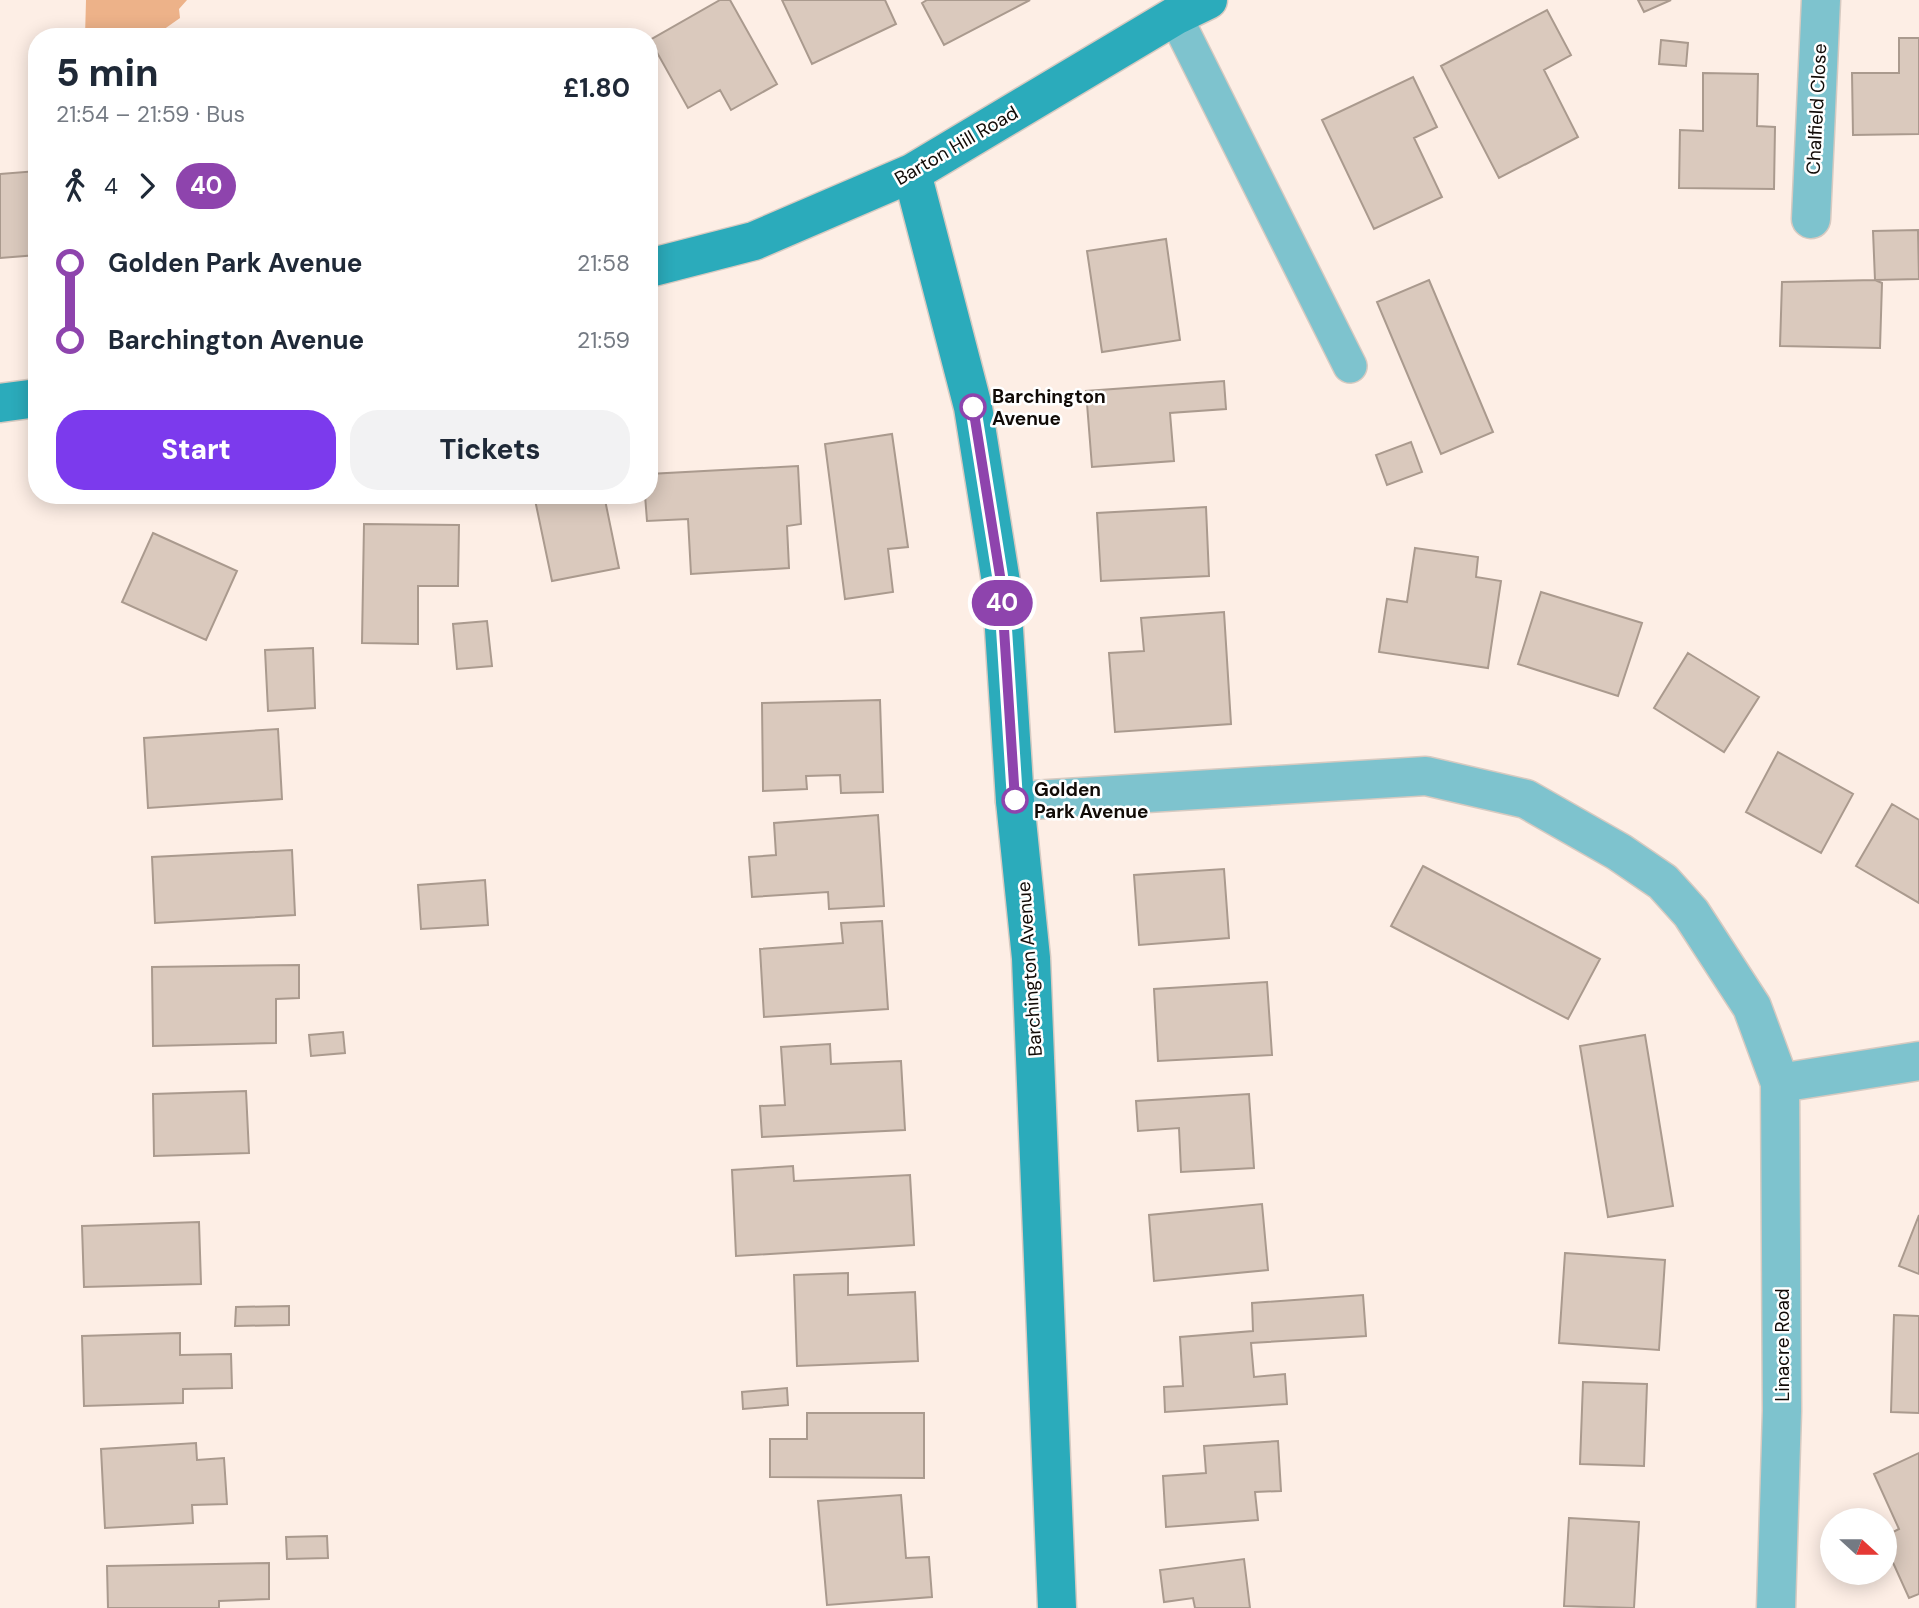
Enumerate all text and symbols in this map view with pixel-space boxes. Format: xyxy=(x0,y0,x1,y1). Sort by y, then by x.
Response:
street label: Chalfield Close xyxy=(1801,43,1832,175)
text: 5 min xyxy=(56,48,159,98)
text: £1.80 xyxy=(563,71,630,105)
text: 21:54 – 21:59 · Bus xyxy=(56,99,245,129)
street label: Barton Hill Road xyxy=(890,100,1022,191)
icon: walk xyxy=(56,167,94,205)
icon: forward xyxy=(128,167,166,205)
text: 40 xyxy=(190,170,222,201)
text: 4 xyxy=(104,171,118,201)
text: Golden Park Avenue xyxy=(108,246,362,280)
text: 21:58 xyxy=(577,248,630,278)
text: Barchington Avenue xyxy=(108,323,364,357)
text: 21:59 xyxy=(577,325,630,355)
place label: Barchington Avenue xyxy=(992,384,1106,431)
marker: Barchington Avenue xyxy=(960,394,986,420)
button: Start xyxy=(56,410,336,490)
button: Tickets xyxy=(350,410,630,490)
line badge: 40 xyxy=(970,580,1034,626)
text: 40 xyxy=(986,587,1018,618)
place label: Golden Park Avenue xyxy=(1034,777,1148,824)
marker: Golden Park Avenue xyxy=(1002,787,1028,813)
street label: Barchington Avenue xyxy=(1011,881,1048,1057)
street label: Linacre Road xyxy=(1770,1288,1795,1402)
north arrow xyxy=(1820,1508,1897,1586)
map controls xyxy=(1820,1508,1897,1585)

